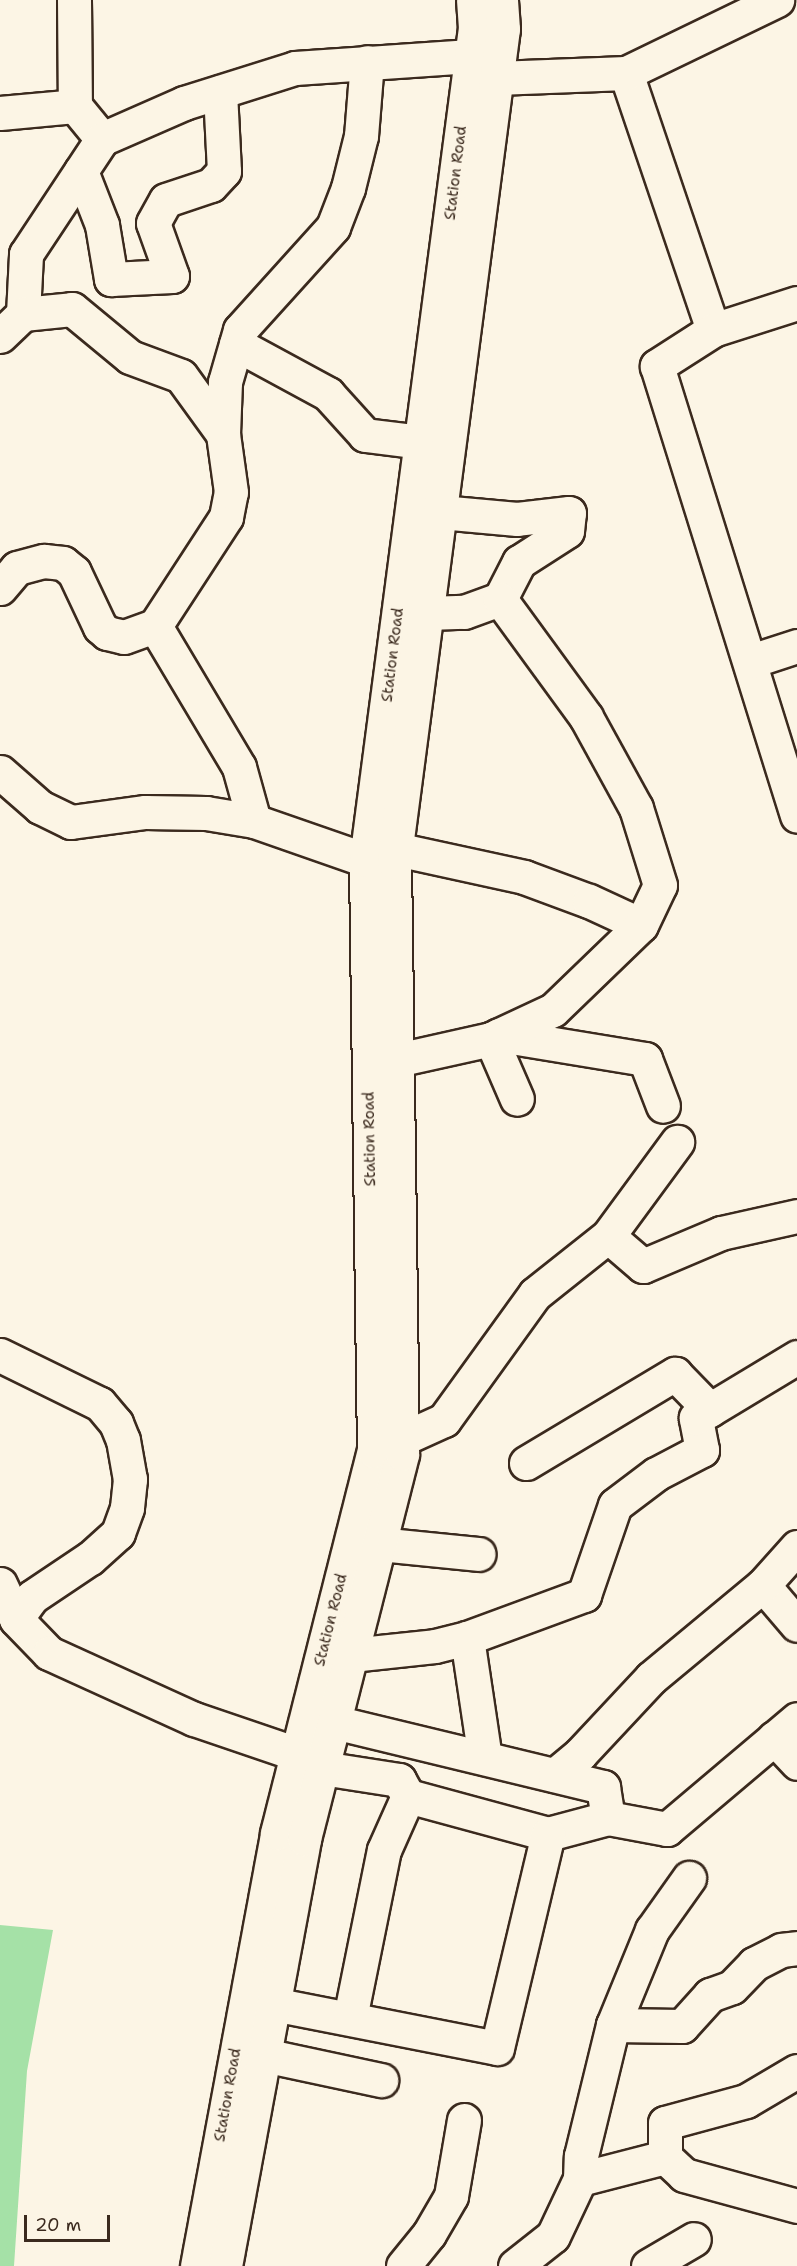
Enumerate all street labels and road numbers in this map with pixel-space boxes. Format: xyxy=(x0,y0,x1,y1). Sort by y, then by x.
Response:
street label: Station Road xyxy=(441,125,471,221)
street label: Station Road xyxy=(378,607,408,703)
street label: Station Road xyxy=(360,1091,380,1187)
street label: Station Road xyxy=(311,1572,351,1668)
street label: Station Road xyxy=(211,2047,245,2143)

